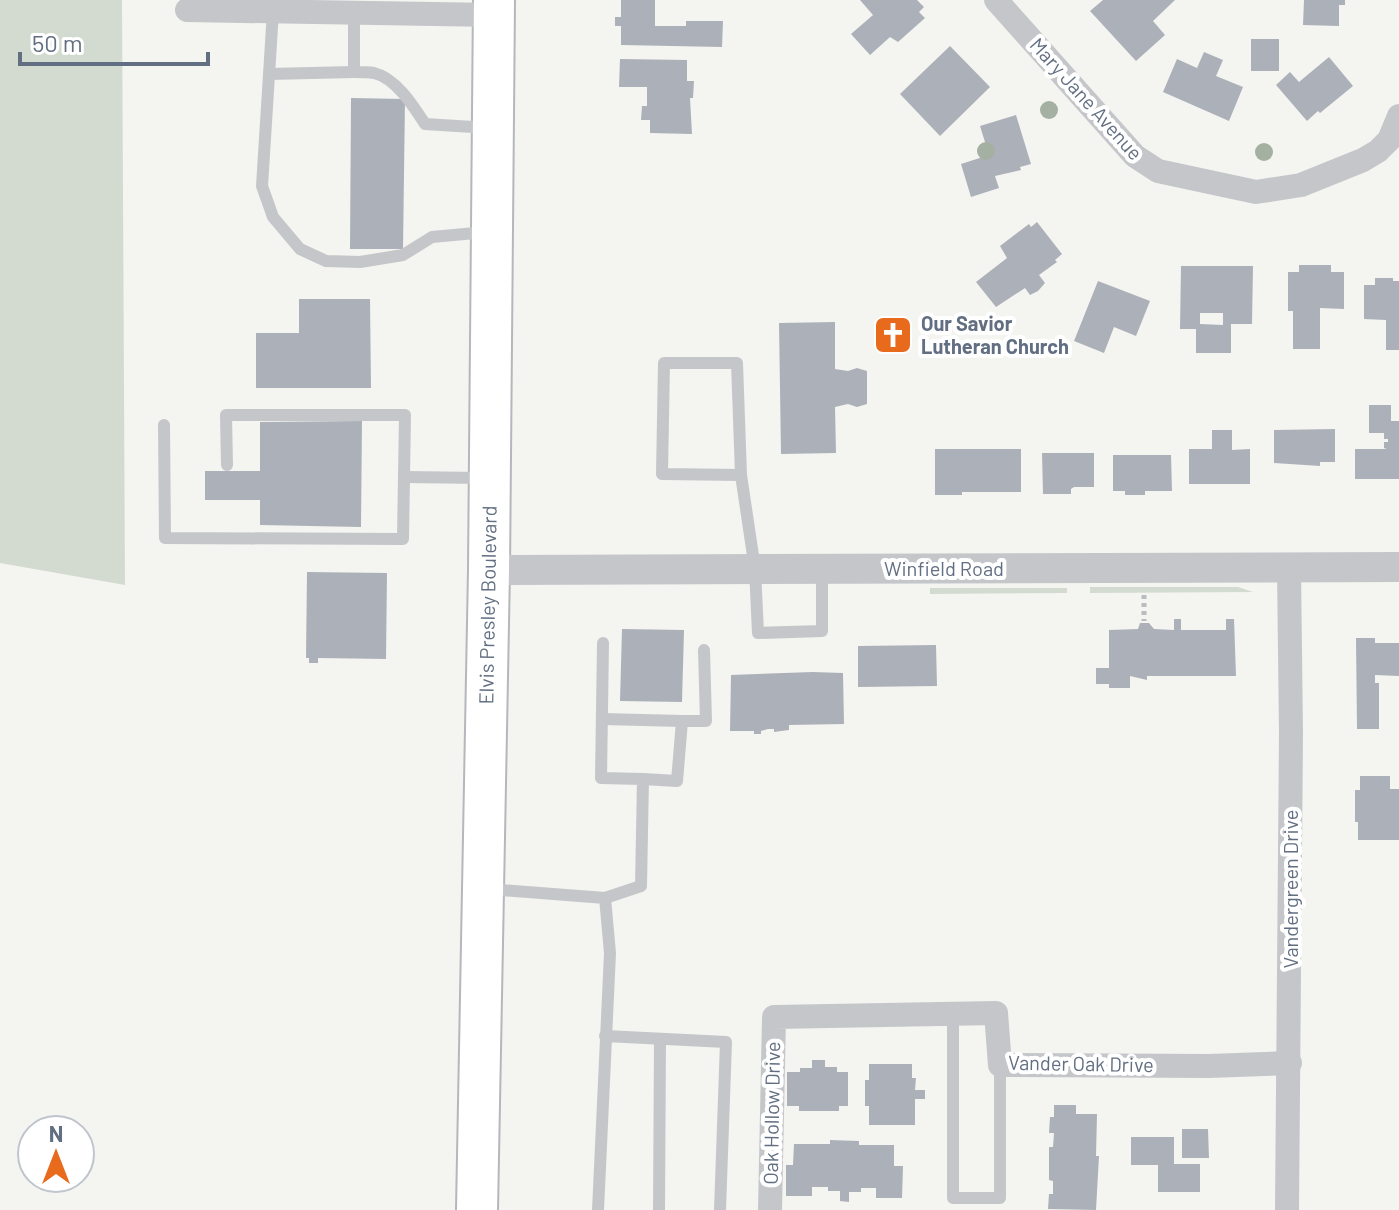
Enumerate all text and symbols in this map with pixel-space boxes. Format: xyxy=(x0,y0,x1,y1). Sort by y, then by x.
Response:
scale bar xyxy=(20,16,208,66)
text: 50 m xyxy=(32,28,83,57)
street label: Mary Jane Avenue xyxy=(1026,32,1148,164)
place label: Our Savior Lutheran Church xyxy=(921,311,1069,358)
church icon: Our Savior Lutheran Church xyxy=(872,314,914,356)
street label: Elvis Presley Boulevard xyxy=(473,505,501,705)
street label: Winfield Road xyxy=(884,556,1004,580)
street label: Vandergreen Drive xyxy=(1278,810,1302,968)
street label: Oak Hollow Drive xyxy=(758,1041,784,1185)
street label: Vander Oak Drive xyxy=(1008,1050,1154,1076)
north arrow xyxy=(16,1114,96,1194)
text: N xyxy=(49,1120,63,1146)

